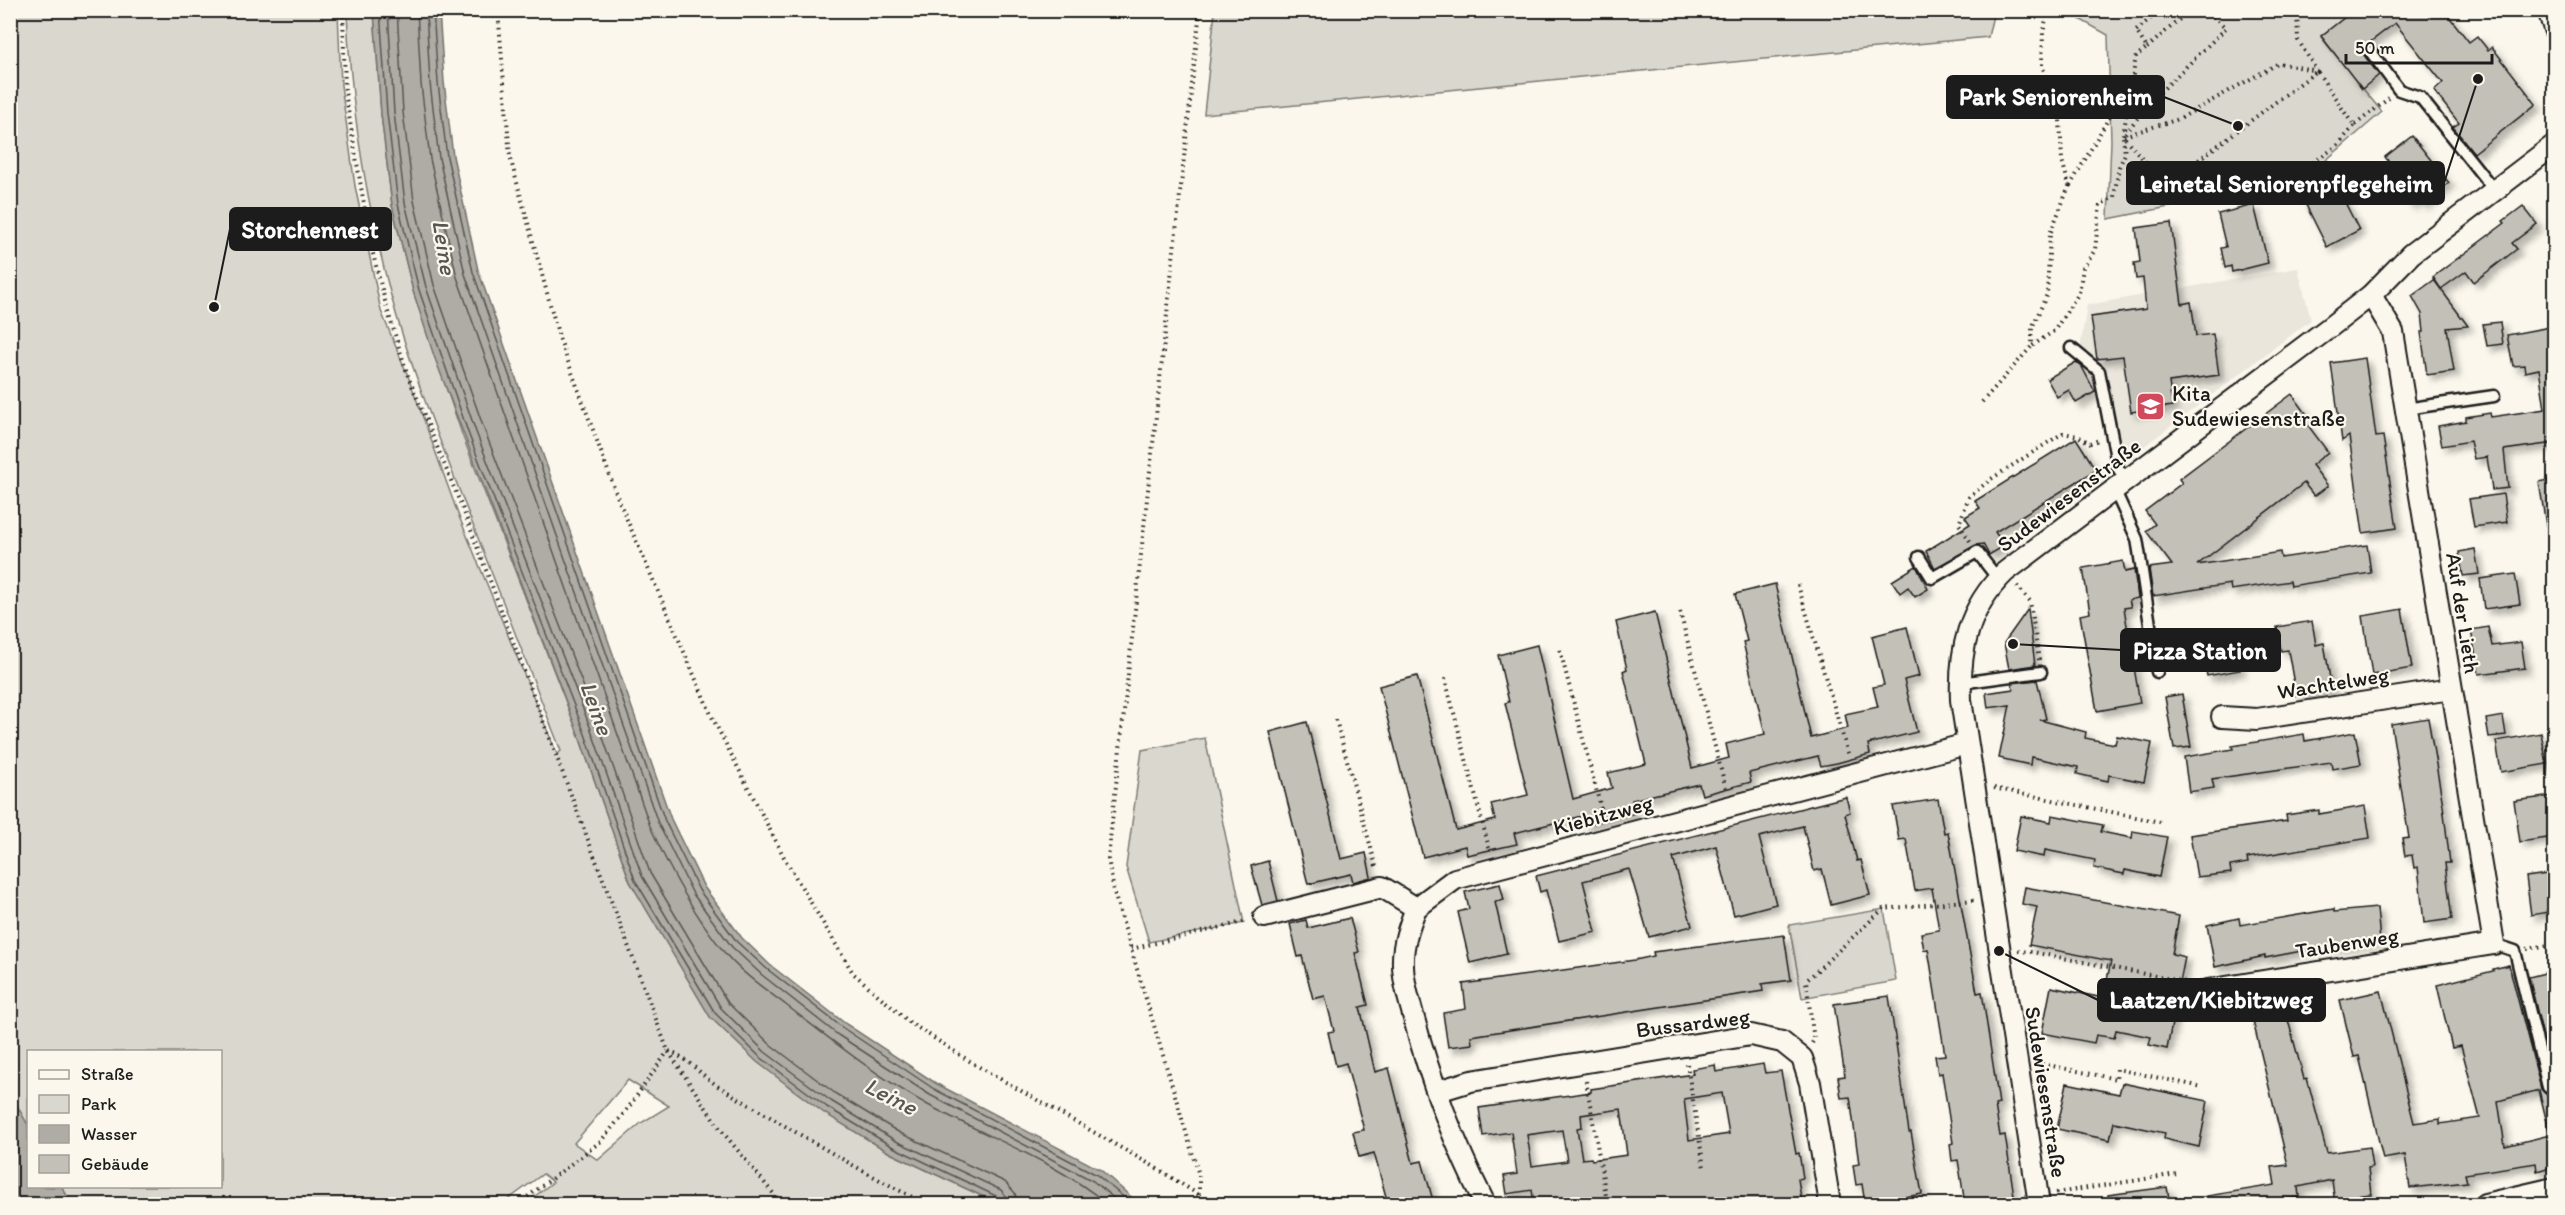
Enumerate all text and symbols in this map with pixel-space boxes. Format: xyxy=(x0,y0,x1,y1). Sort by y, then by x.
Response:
scale bar xyxy=(2346,27,2492,65)
text: 50 m xyxy=(2355,37,2395,59)
callout: Park Seniorenheim xyxy=(1947,76,2164,118)
text: Park Seniorenheim xyxy=(1959,82,2154,111)
callout: Leinetal Seniorenpflegeheim xyxy=(2127,162,2444,204)
text: Leinetal Seniorenpflegeheim xyxy=(2139,169,2433,199)
callout: Storchennest xyxy=(230,208,391,250)
text: Storchennest xyxy=(241,215,379,244)
water label: Leine xyxy=(426,218,464,278)
place label: Kita Sudewiesenstraße xyxy=(2172,380,2345,432)
school or university icon: Kita Sudewiesenstraße xyxy=(2135,390,2167,422)
street label: Sudewiesenstraße xyxy=(1992,432,2146,558)
street label: Auf der Lieth xyxy=(2440,551,2486,675)
callout: Pizza Station xyxy=(2121,629,2280,671)
text: Pizza Station xyxy=(2133,636,2267,665)
street label: Wachtelweg xyxy=(2275,661,2392,705)
water label: Leine xyxy=(574,677,620,740)
street label: Kiebitzweg xyxy=(1550,789,1657,841)
street label: Taubenweg xyxy=(2293,921,2401,964)
callout: Laatzen/Kiebitzweg xyxy=(2098,979,2325,1021)
text: Laatzen/Kiebitzweg xyxy=(2109,985,2313,1015)
street label: Bussardweg xyxy=(1635,1003,1752,1043)
street label: Sudewiesenstraße xyxy=(2019,1004,2073,1180)
legend xyxy=(27,1050,222,1188)
text: Straße xyxy=(81,1063,134,1085)
water label: Leine xyxy=(860,1071,923,1122)
text: Park xyxy=(81,1093,116,1115)
text: Wasser xyxy=(81,1123,138,1145)
text: Gebäude xyxy=(81,1153,149,1175)

